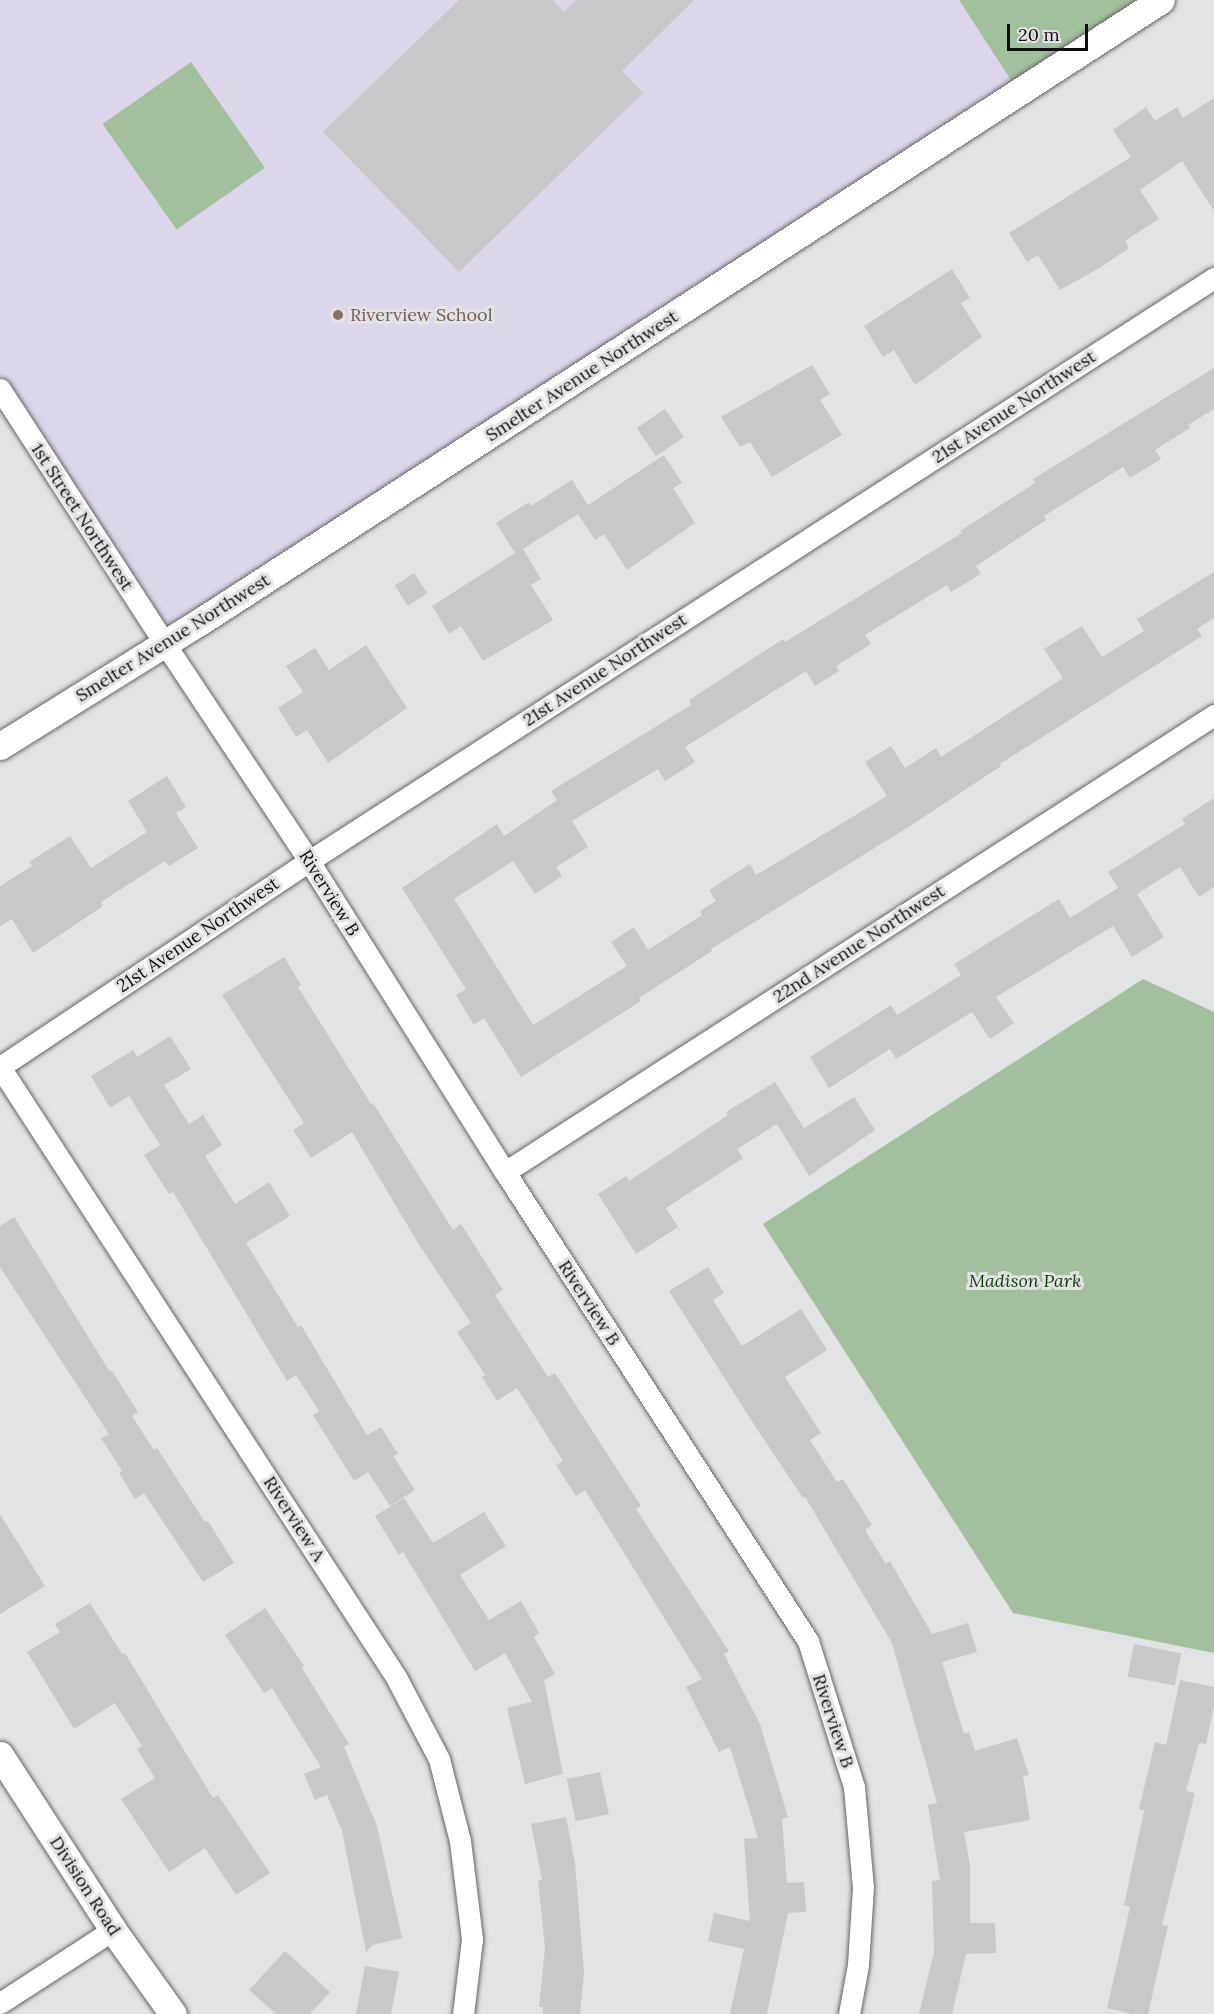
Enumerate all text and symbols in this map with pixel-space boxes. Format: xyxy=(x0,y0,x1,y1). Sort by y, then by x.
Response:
scale bar xyxy=(1010,12,1091,50)
text: 20 m xyxy=(1018,23,1060,46)
place label: Riverview School xyxy=(350,304,493,326)
street label: Smelter Avenue Northwest xyxy=(482,306,682,446)
marker: Riverview School xyxy=(331,308,345,322)
street label: 21st Avenue Northwest xyxy=(928,346,1100,468)
street label: 1st Street Northwest xyxy=(26,439,138,595)
street label: Smelter Avenue Northwest xyxy=(72,569,274,707)
street label: 21st Avenue Northwest xyxy=(519,609,691,731)
street label: Riverview B xyxy=(294,846,364,940)
street label: 21st Avenue Northwest xyxy=(113,873,283,997)
street label: 22nd Avenue Northwest xyxy=(769,880,949,1008)
street label: Riverview B xyxy=(553,1256,625,1350)
park label: Madison Park xyxy=(969,1270,1081,1292)
street label: Riverview A xyxy=(258,1472,330,1566)
street label: Riverview B xyxy=(808,1671,858,1771)
street label: Division Road xyxy=(45,1832,125,1940)

